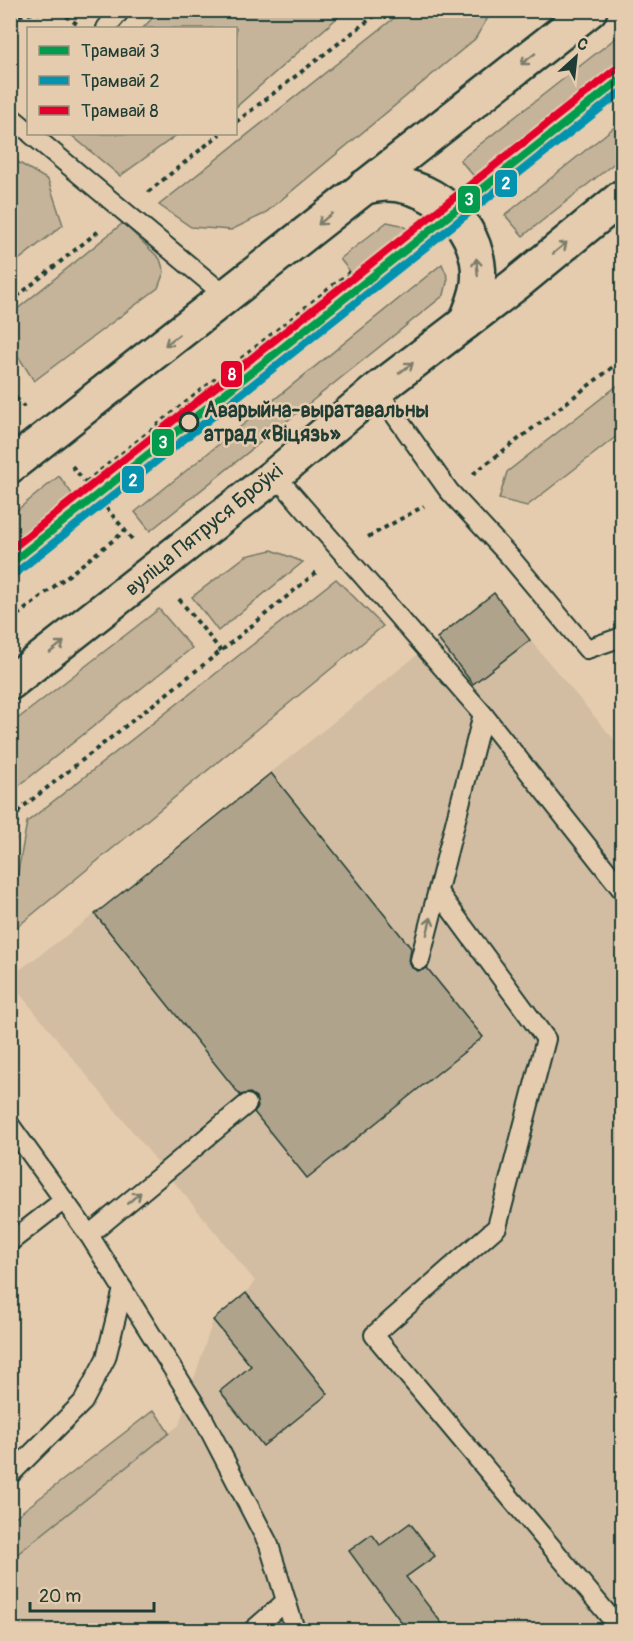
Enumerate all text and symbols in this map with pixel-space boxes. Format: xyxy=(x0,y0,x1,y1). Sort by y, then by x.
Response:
legend xyxy=(27,27,237,135)
north arrow xyxy=(546,27,606,87)
text: С xyxy=(573,33,591,56)
text: Трамвай 3 xyxy=(81,40,160,63)
one-way arrow xyxy=(520,53,536,66)
text: Трамвай 2 xyxy=(81,70,160,93)
text: Трамвай 8 xyxy=(81,100,159,123)
line badge: 2 xyxy=(494,169,518,198)
text: 2 xyxy=(502,174,511,194)
line badge: 3 xyxy=(457,185,481,214)
text: 3 xyxy=(465,190,474,210)
one-way arrow xyxy=(317,212,333,225)
one-way arrow xyxy=(552,241,567,255)
one-way arrow xyxy=(471,258,482,277)
one-way arrow xyxy=(164,334,180,347)
line badge: 8 xyxy=(220,360,243,388)
one-way arrow xyxy=(398,362,414,375)
text: 8 xyxy=(228,365,236,385)
place label: Аварыйна-выратавальны атрад «Віцязь» xyxy=(204,397,429,448)
marker: Аварыйна-выратавальны атрад «Віцязь» xyxy=(179,412,199,432)
line badge: 3 xyxy=(151,428,175,457)
text: 3 xyxy=(159,433,168,453)
street label: вуліца Пятруся Броўкі xyxy=(119,458,289,602)
line badge: 2 xyxy=(121,465,145,494)
text: 2 xyxy=(129,471,138,491)
one-way arrow xyxy=(48,640,64,653)
one-way arrow xyxy=(424,917,436,936)
one-way arrow xyxy=(126,1192,142,1205)
scale bar xyxy=(30,1575,154,1613)
text: 20 m xyxy=(39,1585,81,1608)

